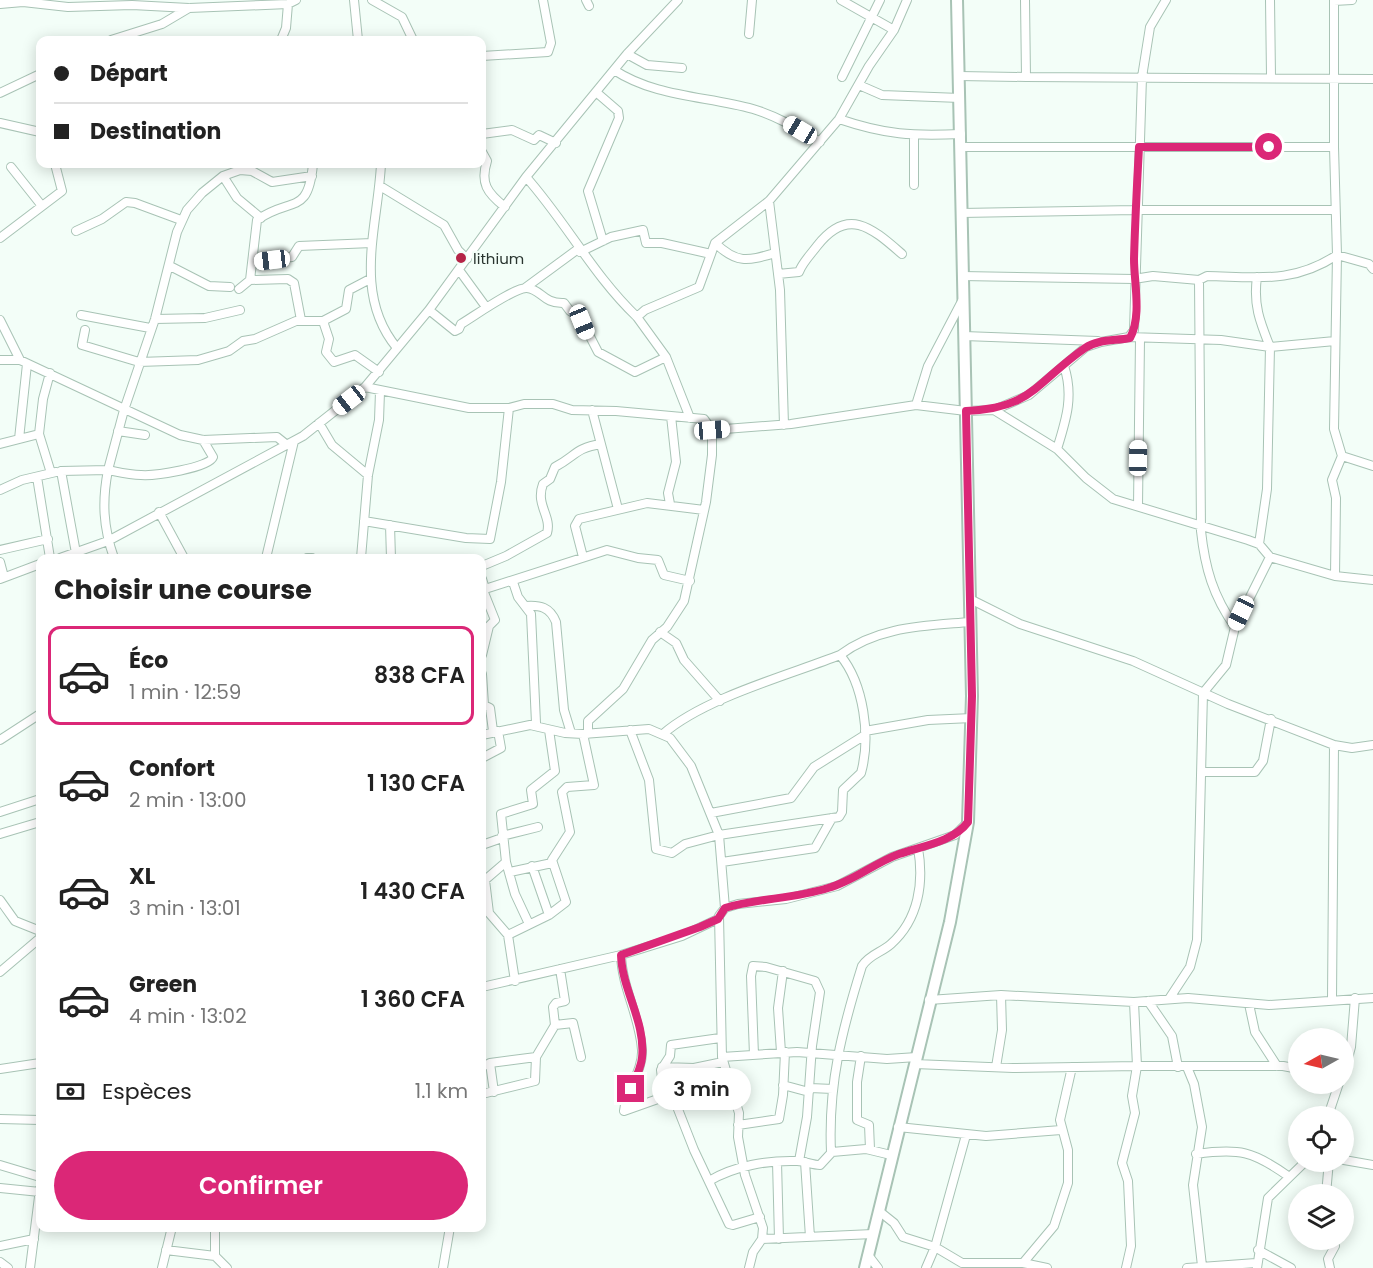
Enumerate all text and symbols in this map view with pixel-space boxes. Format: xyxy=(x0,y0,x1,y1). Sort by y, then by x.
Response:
text: Départ xyxy=(90,58,168,89)
car xyxy=(780,113,820,147)
text: Destination xyxy=(90,116,221,147)
route start xyxy=(1255,133,1282,160)
place label: lithium xyxy=(473,248,524,269)
car xyxy=(253,249,291,271)
marker: lithium xyxy=(454,251,468,265)
car xyxy=(567,302,597,342)
car xyxy=(329,382,369,418)
car xyxy=(693,419,731,441)
car xyxy=(1129,440,1147,476)
text: Choisir une course xyxy=(54,571,312,608)
car xyxy=(1225,593,1257,633)
text: Éco xyxy=(129,645,168,676)
icon: car xyxy=(57,649,111,703)
text: 838 CFA xyxy=(374,660,465,691)
text: 1 min · 12:59 xyxy=(129,678,241,706)
text: Confort xyxy=(129,753,215,784)
icon: car xyxy=(57,757,111,811)
text: 1 130 CFA xyxy=(367,768,465,799)
text: 2 min · 13:00 xyxy=(129,786,247,814)
text: XL xyxy=(129,861,155,892)
icon: car xyxy=(57,865,111,919)
text: 1 430 CFA xyxy=(360,876,465,907)
text: 3 min · 13:01 xyxy=(129,894,241,922)
text: Green xyxy=(129,969,197,1000)
icon: car xyxy=(57,973,111,1027)
text: 1 360 CFA xyxy=(361,984,465,1015)
text: 4 min · 13:02 xyxy=(129,1002,247,1030)
north arrow xyxy=(1288,1028,1354,1094)
map controls xyxy=(1288,1028,1354,1250)
callout: 3 min xyxy=(652,1068,751,1110)
icon: cash xyxy=(54,1075,87,1108)
route end xyxy=(617,1075,644,1102)
text: 3 min xyxy=(673,1075,730,1103)
text: Espèces xyxy=(102,1076,192,1107)
text: 1.1 km xyxy=(415,1077,468,1105)
button: locate xyxy=(1288,1106,1354,1172)
button: Confirmer xyxy=(54,1151,468,1220)
button: layers xyxy=(1288,1184,1354,1250)

